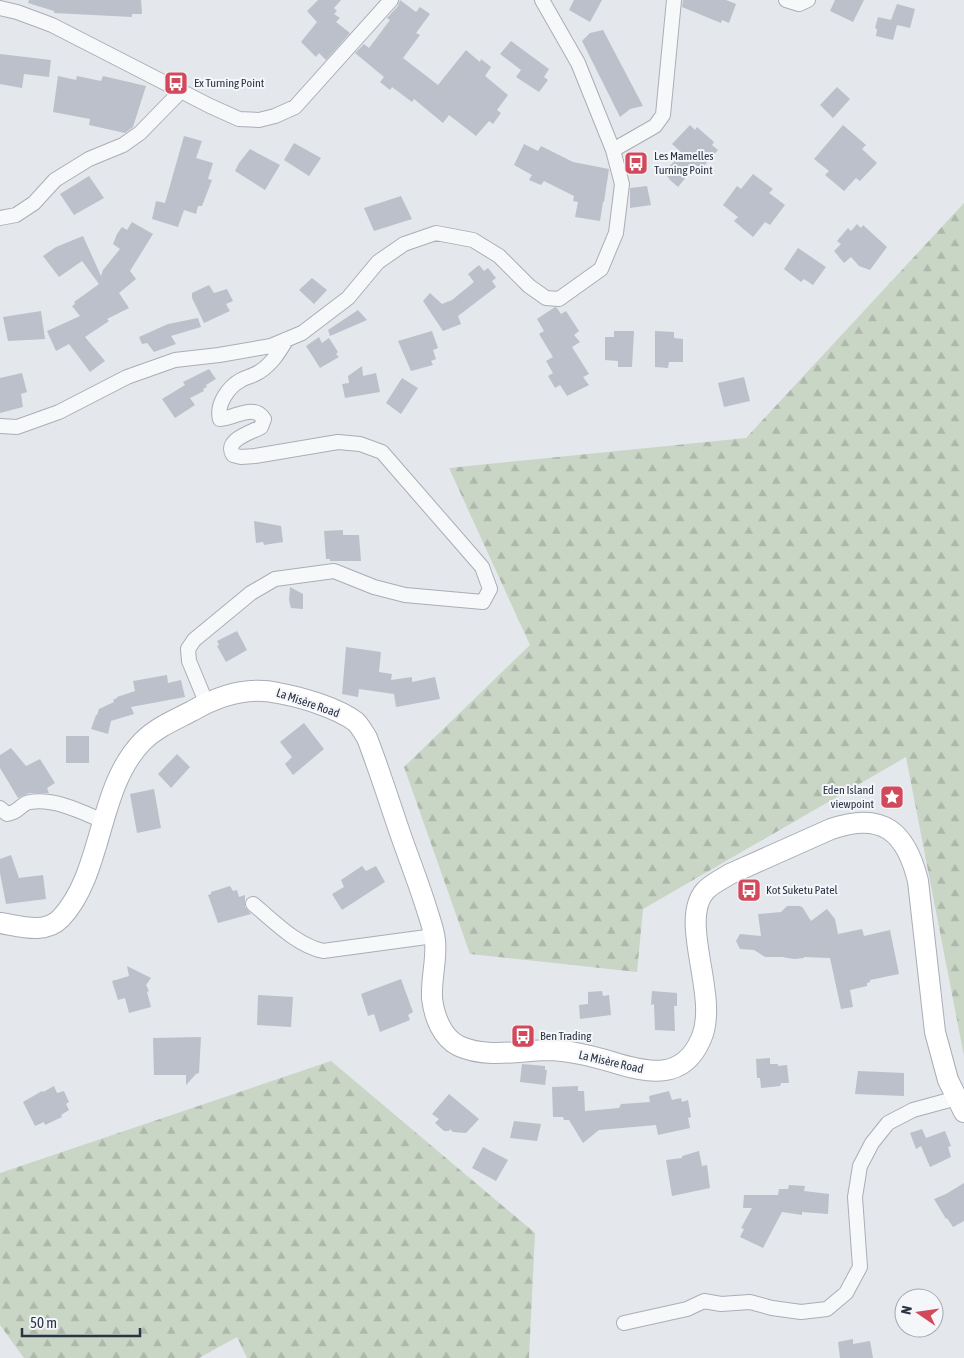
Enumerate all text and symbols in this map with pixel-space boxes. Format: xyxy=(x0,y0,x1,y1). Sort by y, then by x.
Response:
bus stop icon: Ex Turning Point xyxy=(163,70,189,96)
place label: Ex Turning Point xyxy=(194,76,265,90)
place label: Les Mamelles Turning Point xyxy=(654,149,714,177)
bus stop icon: Les Mamelles Turning Point xyxy=(623,150,649,176)
street label: La Misère Road xyxy=(275,686,341,720)
place label: Eden Island viewpoint xyxy=(823,783,875,811)
place icon: Eden Island viewpoint xyxy=(879,784,905,810)
bus stop icon: Kot Suketu Patel xyxy=(736,877,762,903)
place label: Kot Suketu Patel xyxy=(766,883,839,897)
bus stop icon: Ben Trading xyxy=(510,1023,536,1049)
place label: Ben Trading xyxy=(540,1029,592,1043)
street label: La Misère Road xyxy=(577,1048,645,1076)
north arrow xyxy=(894,1288,944,1338)
text: N xyxy=(898,1304,915,1316)
scale bar xyxy=(22,1306,140,1338)
text: 50 m xyxy=(30,1314,57,1331)

